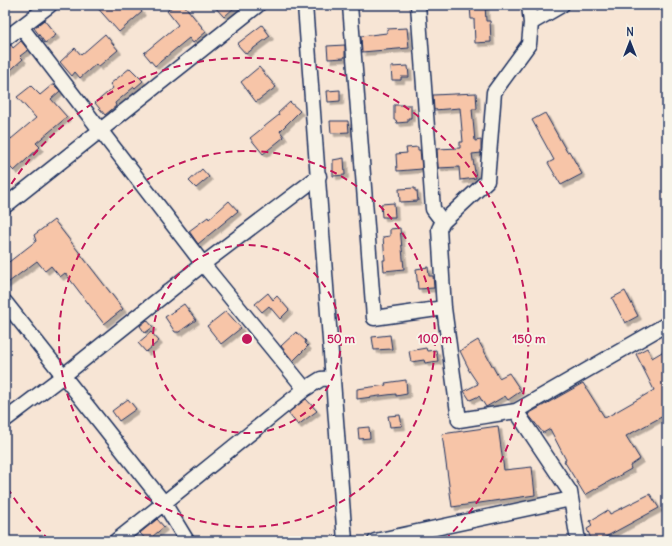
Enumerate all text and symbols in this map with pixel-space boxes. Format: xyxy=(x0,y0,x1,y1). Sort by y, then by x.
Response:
north arrow xyxy=(610,22,650,62)
text: N xyxy=(626,25,634,39)
text: 50 m xyxy=(327,331,356,346)
text: 100 m xyxy=(418,331,452,346)
text: 150 m xyxy=(513,331,546,346)
centre of rings xyxy=(240,332,254,346)

